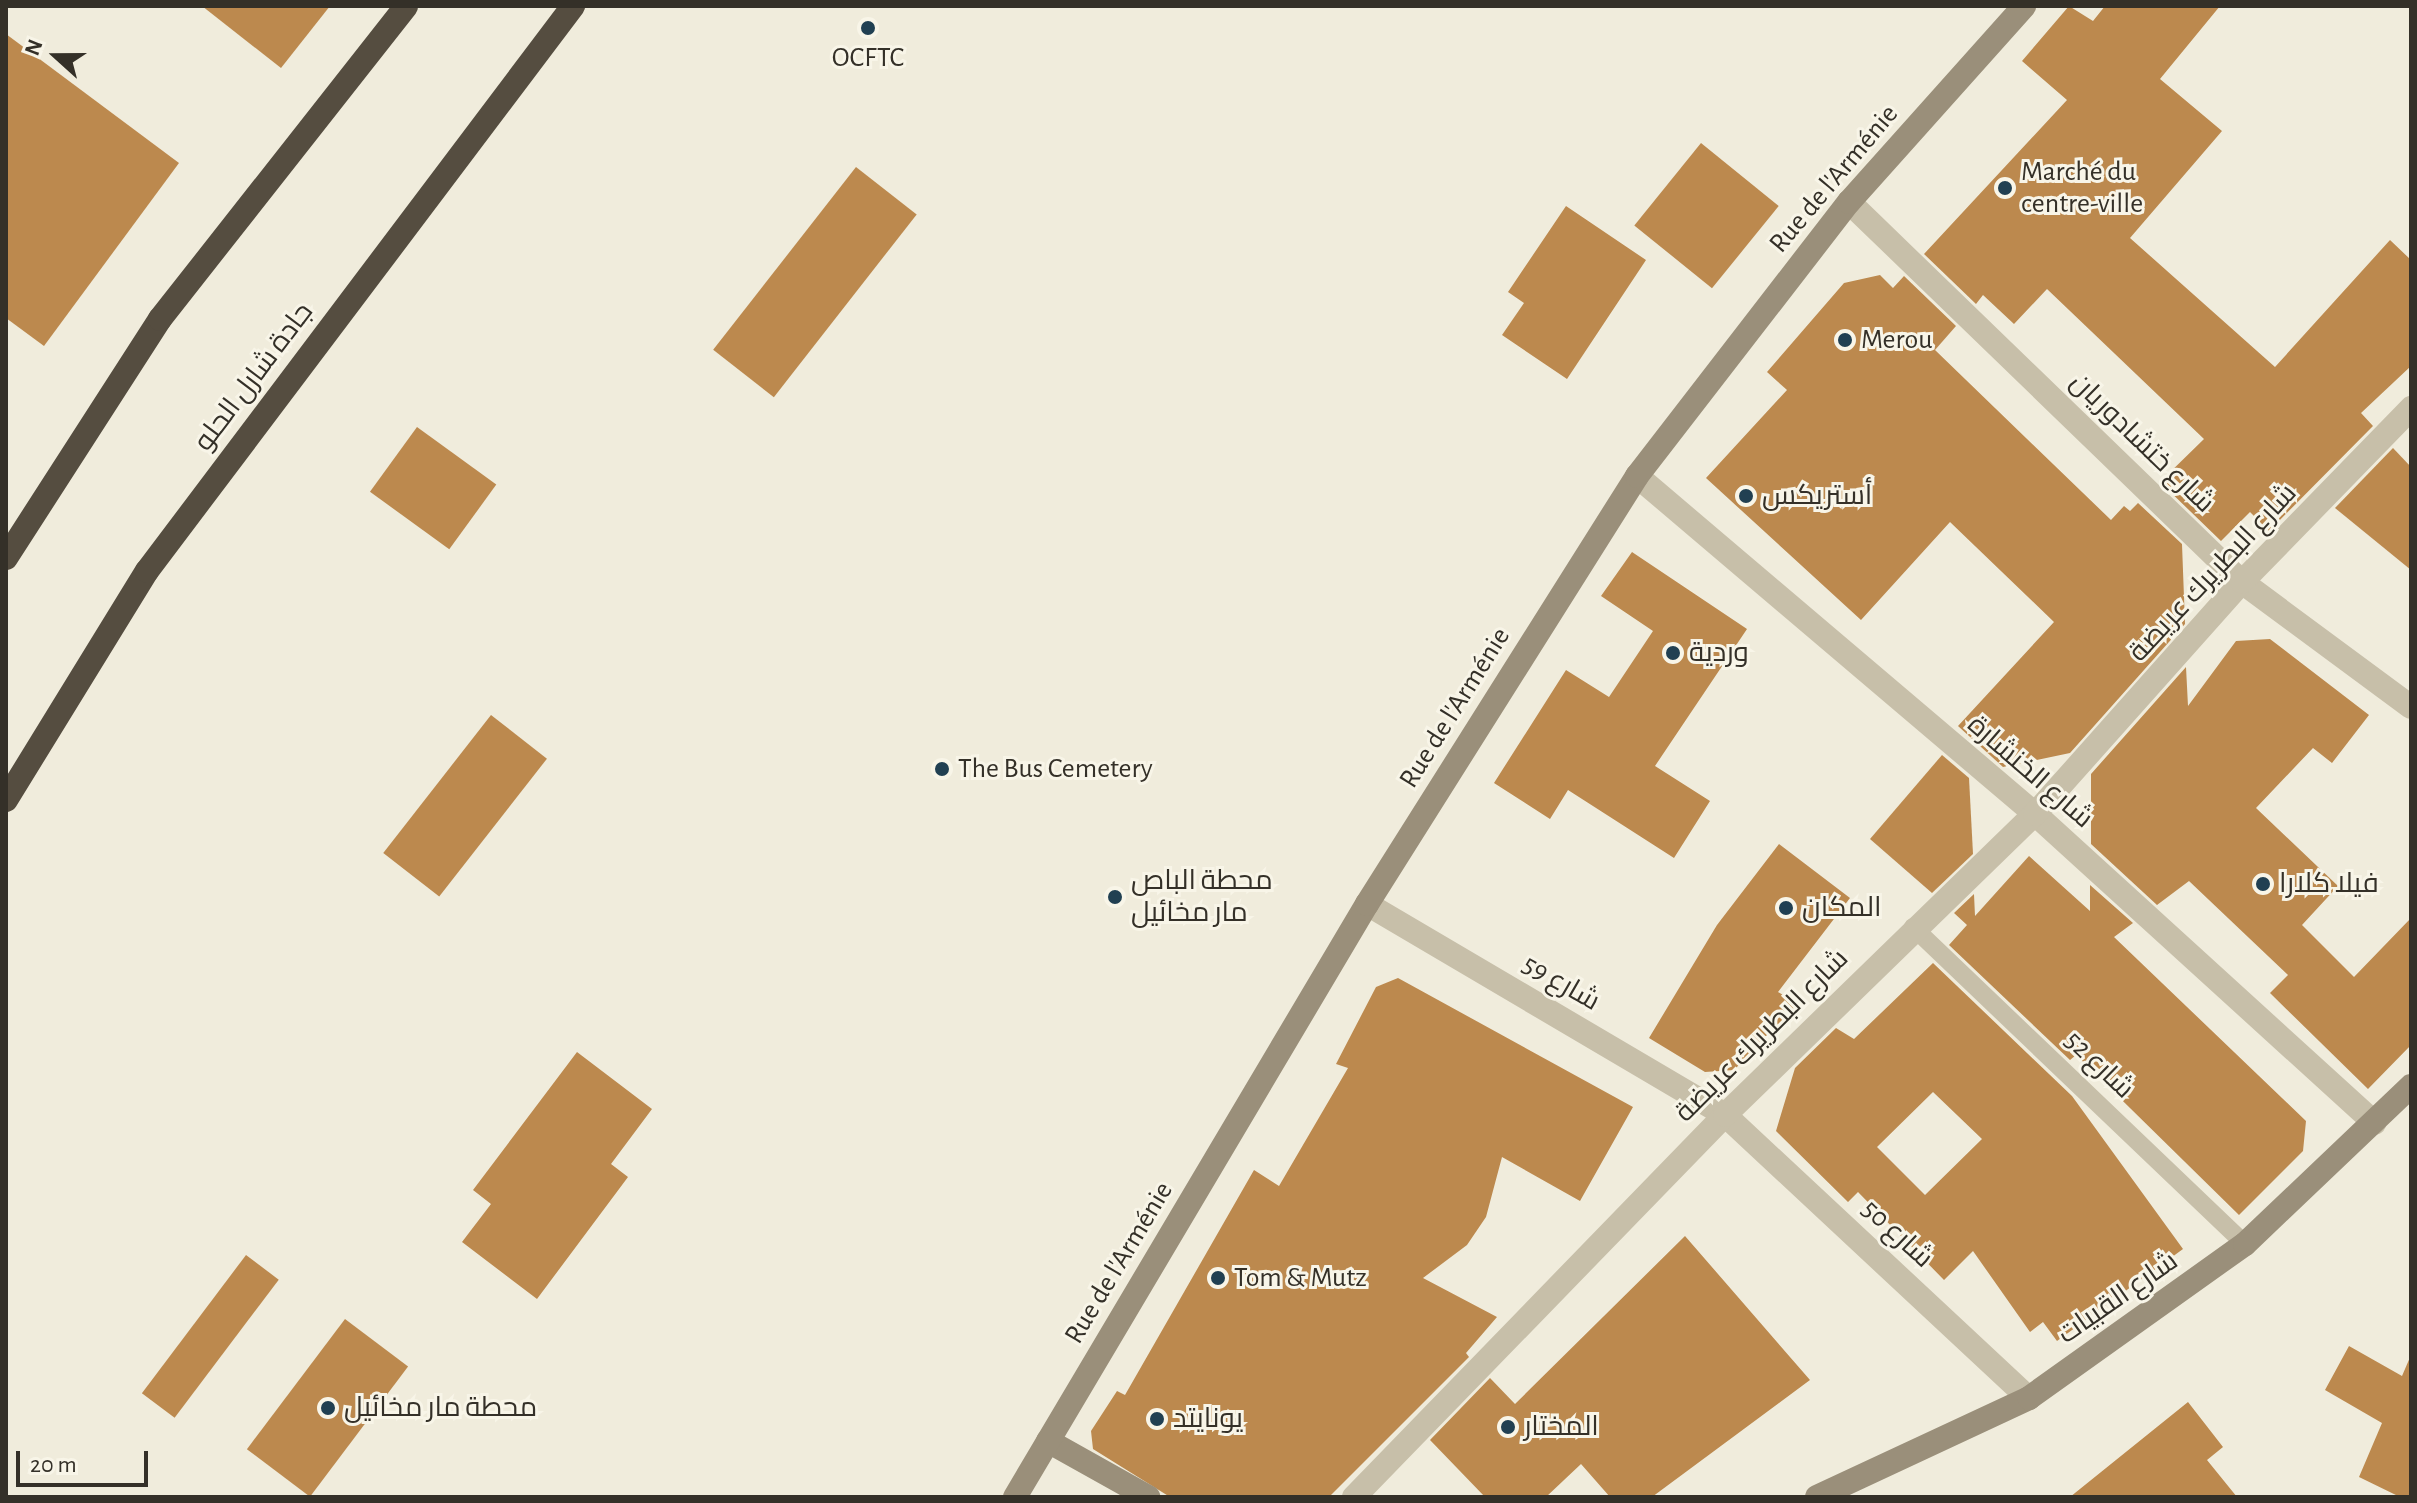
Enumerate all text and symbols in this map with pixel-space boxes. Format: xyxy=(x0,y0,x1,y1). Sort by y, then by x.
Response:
north arrow xyxy=(16,16,96,96)
marker: OCFTC xyxy=(859,19,877,37)
text: N xyxy=(21,36,47,58)
place label: OCFTC xyxy=(832,41,904,75)
street label: Rue de l'Arménie xyxy=(1762,98,1906,260)
place label: Marché du centre-ville xyxy=(2021,155,2143,221)
marker: Marché du centre-ville xyxy=(1996,179,2014,197)
street label: جادة شارل الحلو xyxy=(187,296,321,458)
place label: Merou xyxy=(1861,323,1932,357)
marker: Merou xyxy=(1836,331,1854,349)
street label: شارع ختشادوريان xyxy=(2063,366,2221,520)
street label: شارع البطريرك عريضة xyxy=(2122,477,2304,669)
place label: أستريكس xyxy=(1762,479,1872,513)
marker: أستريكس xyxy=(1737,487,1755,505)
street label: Rue de l'Arménie xyxy=(1392,621,1518,795)
place label: وردية xyxy=(1689,636,1749,670)
marker: وردية xyxy=(1664,644,1682,662)
street label: شارع الخنشارة xyxy=(1960,708,2100,836)
place label: The Bus Cemetery xyxy=(958,752,1153,786)
marker: The Bus Cemetery xyxy=(933,760,951,778)
place label: محطة الباص مار مخائيل xyxy=(1131,864,1273,930)
place label: فيلا كلارا xyxy=(2279,867,2379,901)
marker: فيلا كلارا xyxy=(2254,875,2272,893)
marker: محطة الباص مار مخائيل xyxy=(1106,888,1124,906)
place label: المكان xyxy=(1802,891,1881,925)
marker: المكان xyxy=(1777,899,1795,917)
street label: شارع البطريرك عريضة xyxy=(1668,942,1856,1130)
street label: شارع 59 xyxy=(1516,948,1606,1018)
street label: شارع 52 xyxy=(2057,1024,2141,1106)
street label: Rue de l'Arménie xyxy=(1057,1176,1181,1350)
street label: شارع 50 xyxy=(1854,1193,1940,1275)
street label: شارع القبيات xyxy=(2052,1244,2184,1352)
place label: Tom & Mutz xyxy=(1234,1261,1367,1295)
marker: Tom & Mutz xyxy=(1209,1269,1227,1287)
place label: محطة مار مخائيل xyxy=(344,1391,537,1425)
marker: محطة مار مخائيل xyxy=(319,1399,337,1417)
place label: يونايتد xyxy=(1173,1402,1243,1436)
marker: يونايتد xyxy=(1148,1410,1166,1428)
place label: المختار xyxy=(1524,1410,1599,1444)
marker: المختار xyxy=(1499,1418,1517,1436)
scale bar xyxy=(20,1435,152,1485)
text: 20 m xyxy=(30,1453,77,1477)

